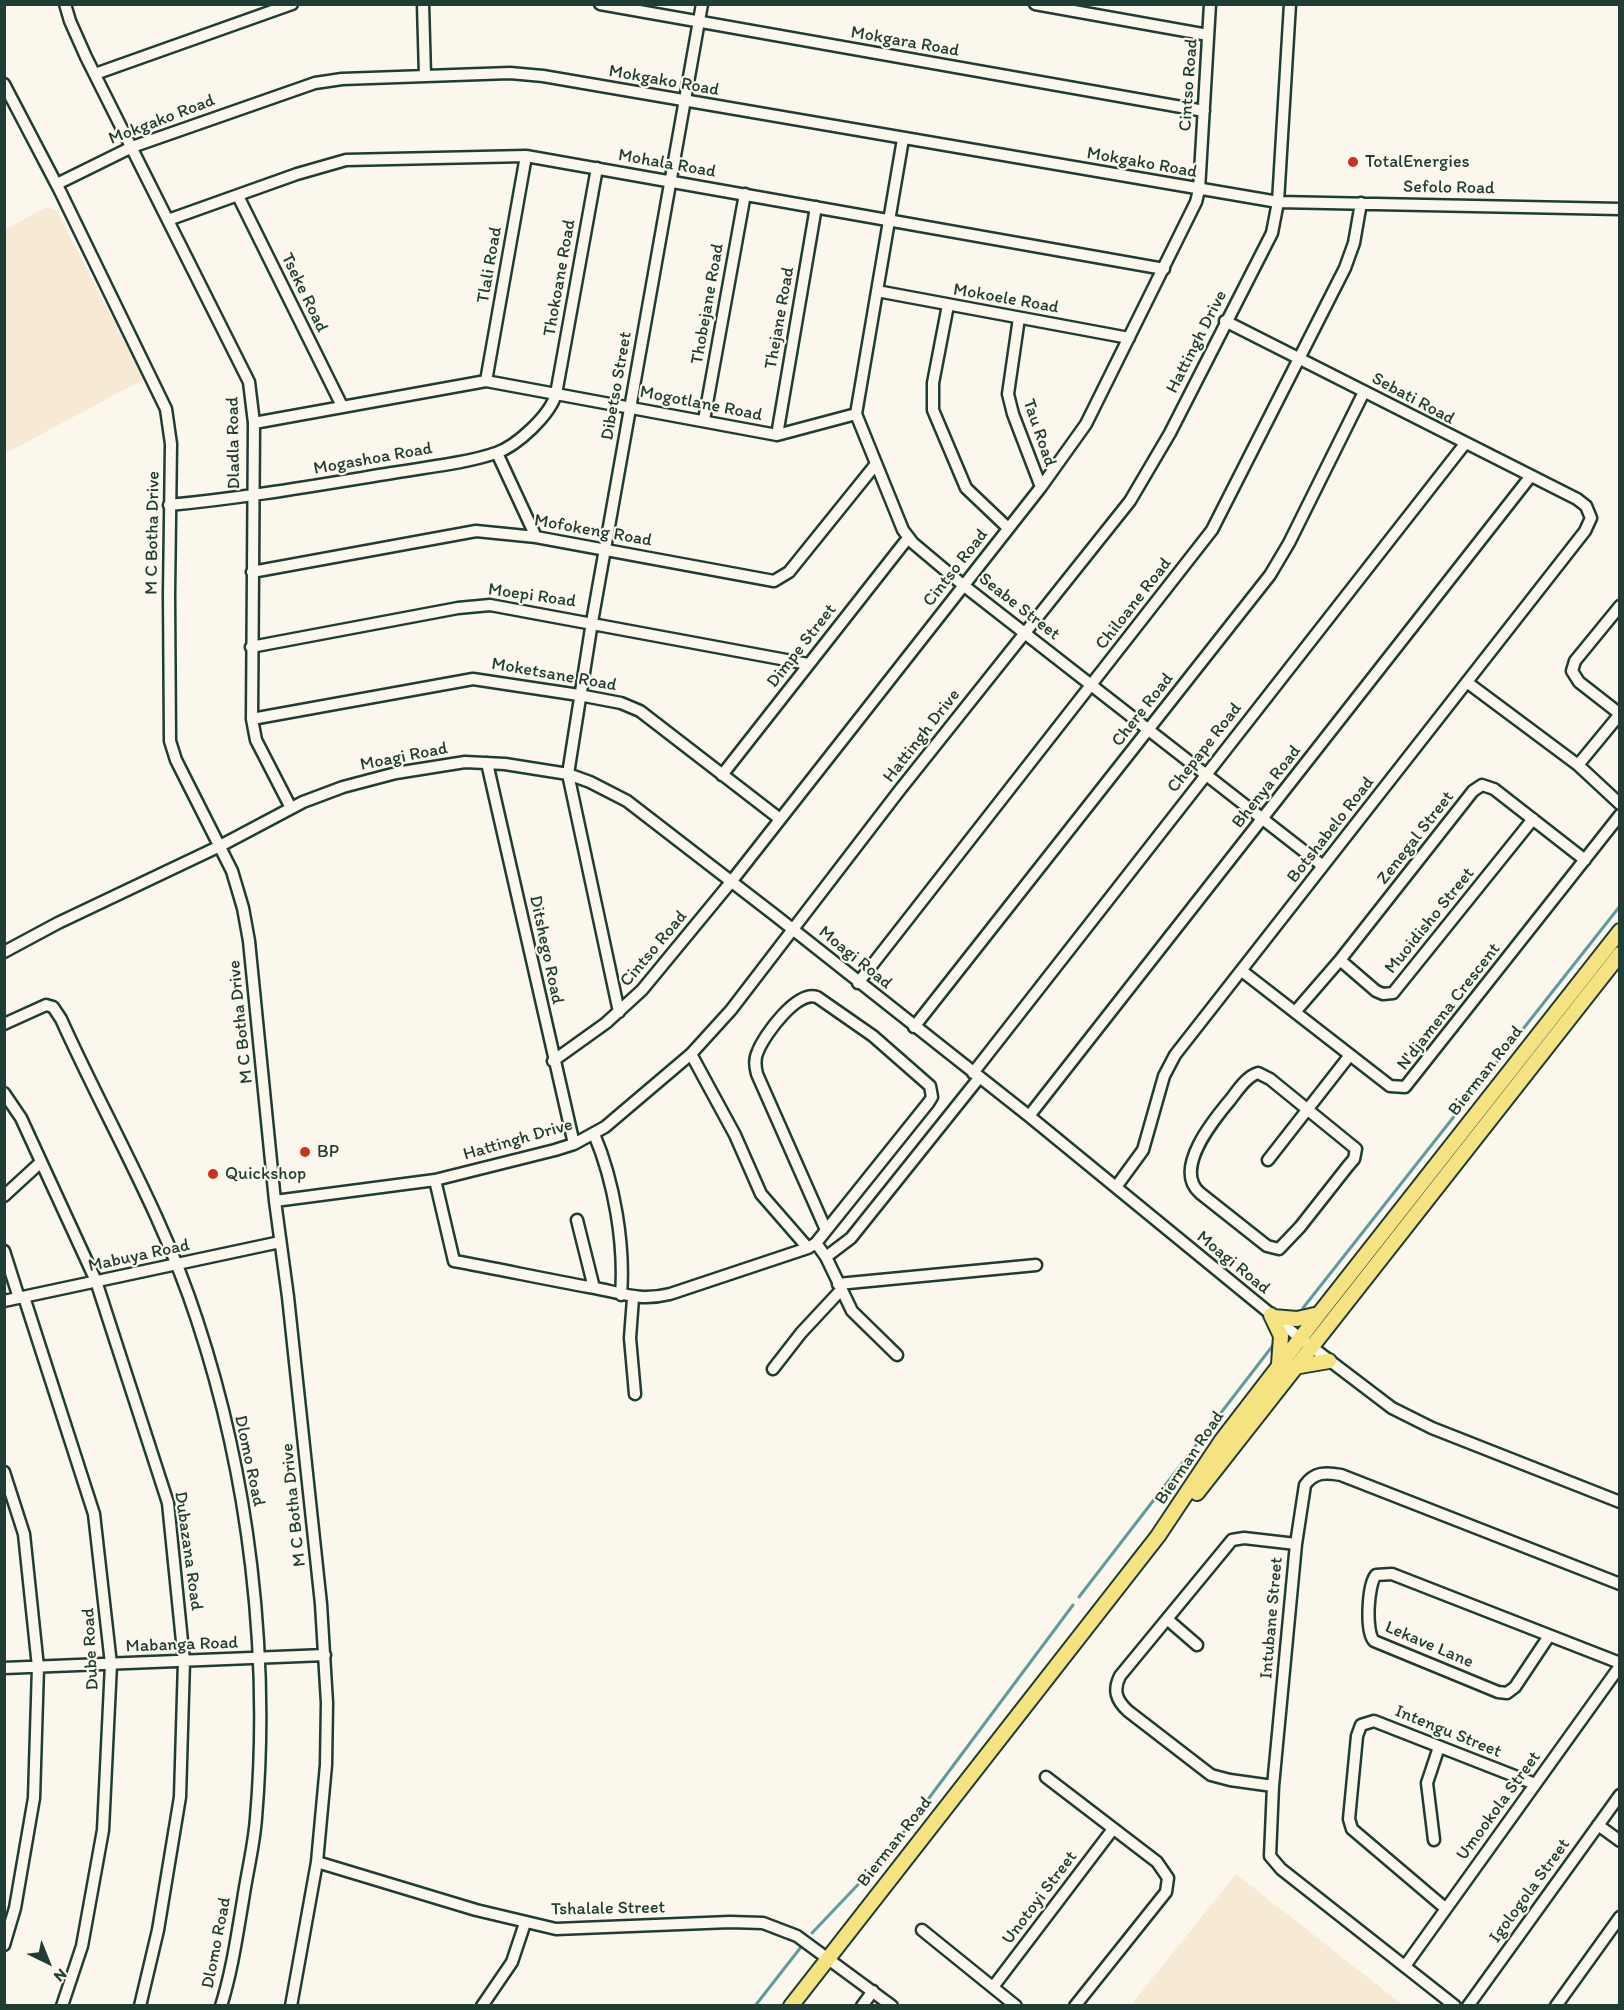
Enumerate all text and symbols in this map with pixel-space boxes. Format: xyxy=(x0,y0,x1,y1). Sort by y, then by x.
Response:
street label: Mokgara Road xyxy=(849,22,961,62)
street label: Cintso Road xyxy=(1175,38,1203,132)
street label: Mokgako Road xyxy=(607,61,721,101)
street label: Mokgako Road xyxy=(106,90,218,150)
street label: Mokgako Road xyxy=(1085,143,1199,183)
street label: Mohala Road xyxy=(616,145,718,183)
place label: TotalEnergies xyxy=(1365,151,1470,173)
marker: TotalEnergies xyxy=(1346,155,1360,169)
street label: Sefolo Road xyxy=(1403,176,1495,200)
street label: Thokoane Road xyxy=(539,218,581,338)
street label: Tlali Road xyxy=(473,225,507,305)
street label: Thobejane Road xyxy=(687,242,729,366)
street label: Tseke Road xyxy=(276,250,332,336)
street label: Thejane Road xyxy=(760,265,800,371)
street label: Mokoele Road xyxy=(951,279,1061,319)
street label: Hattingh Drive xyxy=(1162,287,1232,397)
street label: Dibetso Street xyxy=(597,330,637,442)
street label: Sebati Road xyxy=(1368,368,1458,430)
street label: Mogotlane Road xyxy=(638,382,764,426)
street label: Dladla Road xyxy=(222,396,246,490)
street label: Tau Road xyxy=(1017,396,1061,470)
street label: Mogashoa Road xyxy=(312,438,434,480)
street label: M C Botha Drive xyxy=(141,471,165,595)
street label: Mofokeng Road xyxy=(532,510,654,552)
street label: Cintso Road xyxy=(919,525,993,611)
street label: Chiloane Road xyxy=(1091,554,1177,654)
street label: Seabe Street xyxy=(974,569,1064,645)
street label: Moepi Road xyxy=(487,579,577,613)
street label: Dimpe Street xyxy=(762,600,842,692)
street label: Moketsane Road xyxy=(490,653,618,697)
street label: Chere Road xyxy=(1107,669,1179,751)
street label: Hattingh Drive xyxy=(879,685,965,787)
street label: Chepape Road xyxy=(1163,699,1247,797)
street label: Moagi Road xyxy=(358,738,450,776)
street label: Bhenya Road xyxy=(1228,741,1306,833)
street label: Botshabelo Road xyxy=(1283,772,1379,888)
street label: Zenegal Street xyxy=(1373,787,1459,889)
street label: Muoidisho Street xyxy=(1380,863,1480,979)
street label: Ditshego Road xyxy=(524,894,568,1006)
street label: Cintso Road xyxy=(616,906,692,992)
street label: Moagi Road xyxy=(814,922,896,994)
street label: N'djamena Crescent xyxy=(1393,939,1505,1075)
street label: M C Botha Drive xyxy=(224,959,258,1085)
street label: Bierman Road xyxy=(1444,1021,1528,1121)
street label: Hattingh Drive xyxy=(461,1114,575,1166)
place label: BP xyxy=(317,1141,339,1163)
marker: BP xyxy=(298,1145,312,1159)
place label: Quickshop xyxy=(225,1163,306,1185)
marker: Quickshop xyxy=(206,1167,220,1181)
street label: Moagi Road xyxy=(1192,1227,1274,1299)
street label: Mabuya Road xyxy=(86,1235,192,1277)
street label: Bierman Road xyxy=(1151,1407,1229,1509)
street label: Dlomo Road xyxy=(229,1413,269,1509)
street label: M C Botha Drive xyxy=(277,1442,311,1568)
street label: Dubazana Road xyxy=(169,1490,207,1612)
street label: Intubane Street xyxy=(1256,1556,1288,1680)
street label: Dube Road xyxy=(78,1607,104,1691)
street label: Lekave Lane xyxy=(1381,1617,1477,1673)
street label: Mabanga Road xyxy=(125,1632,239,1658)
street label: Intengu Street xyxy=(1392,1701,1504,1763)
street label: Umookola Street xyxy=(1452,1747,1546,1865)
street label: Bierman Road xyxy=(853,1792,937,1892)
street label: Igologola Street xyxy=(1485,1835,1575,1947)
street label: Unotoyi Street xyxy=(998,1847,1082,1949)
street label: Dlomo Road xyxy=(198,1895,236,1991)
street label: Tshalale Street xyxy=(551,1897,665,1921)
north arrow xyxy=(18,1932,78,1992)
text: N xyxy=(50,1965,71,1986)

